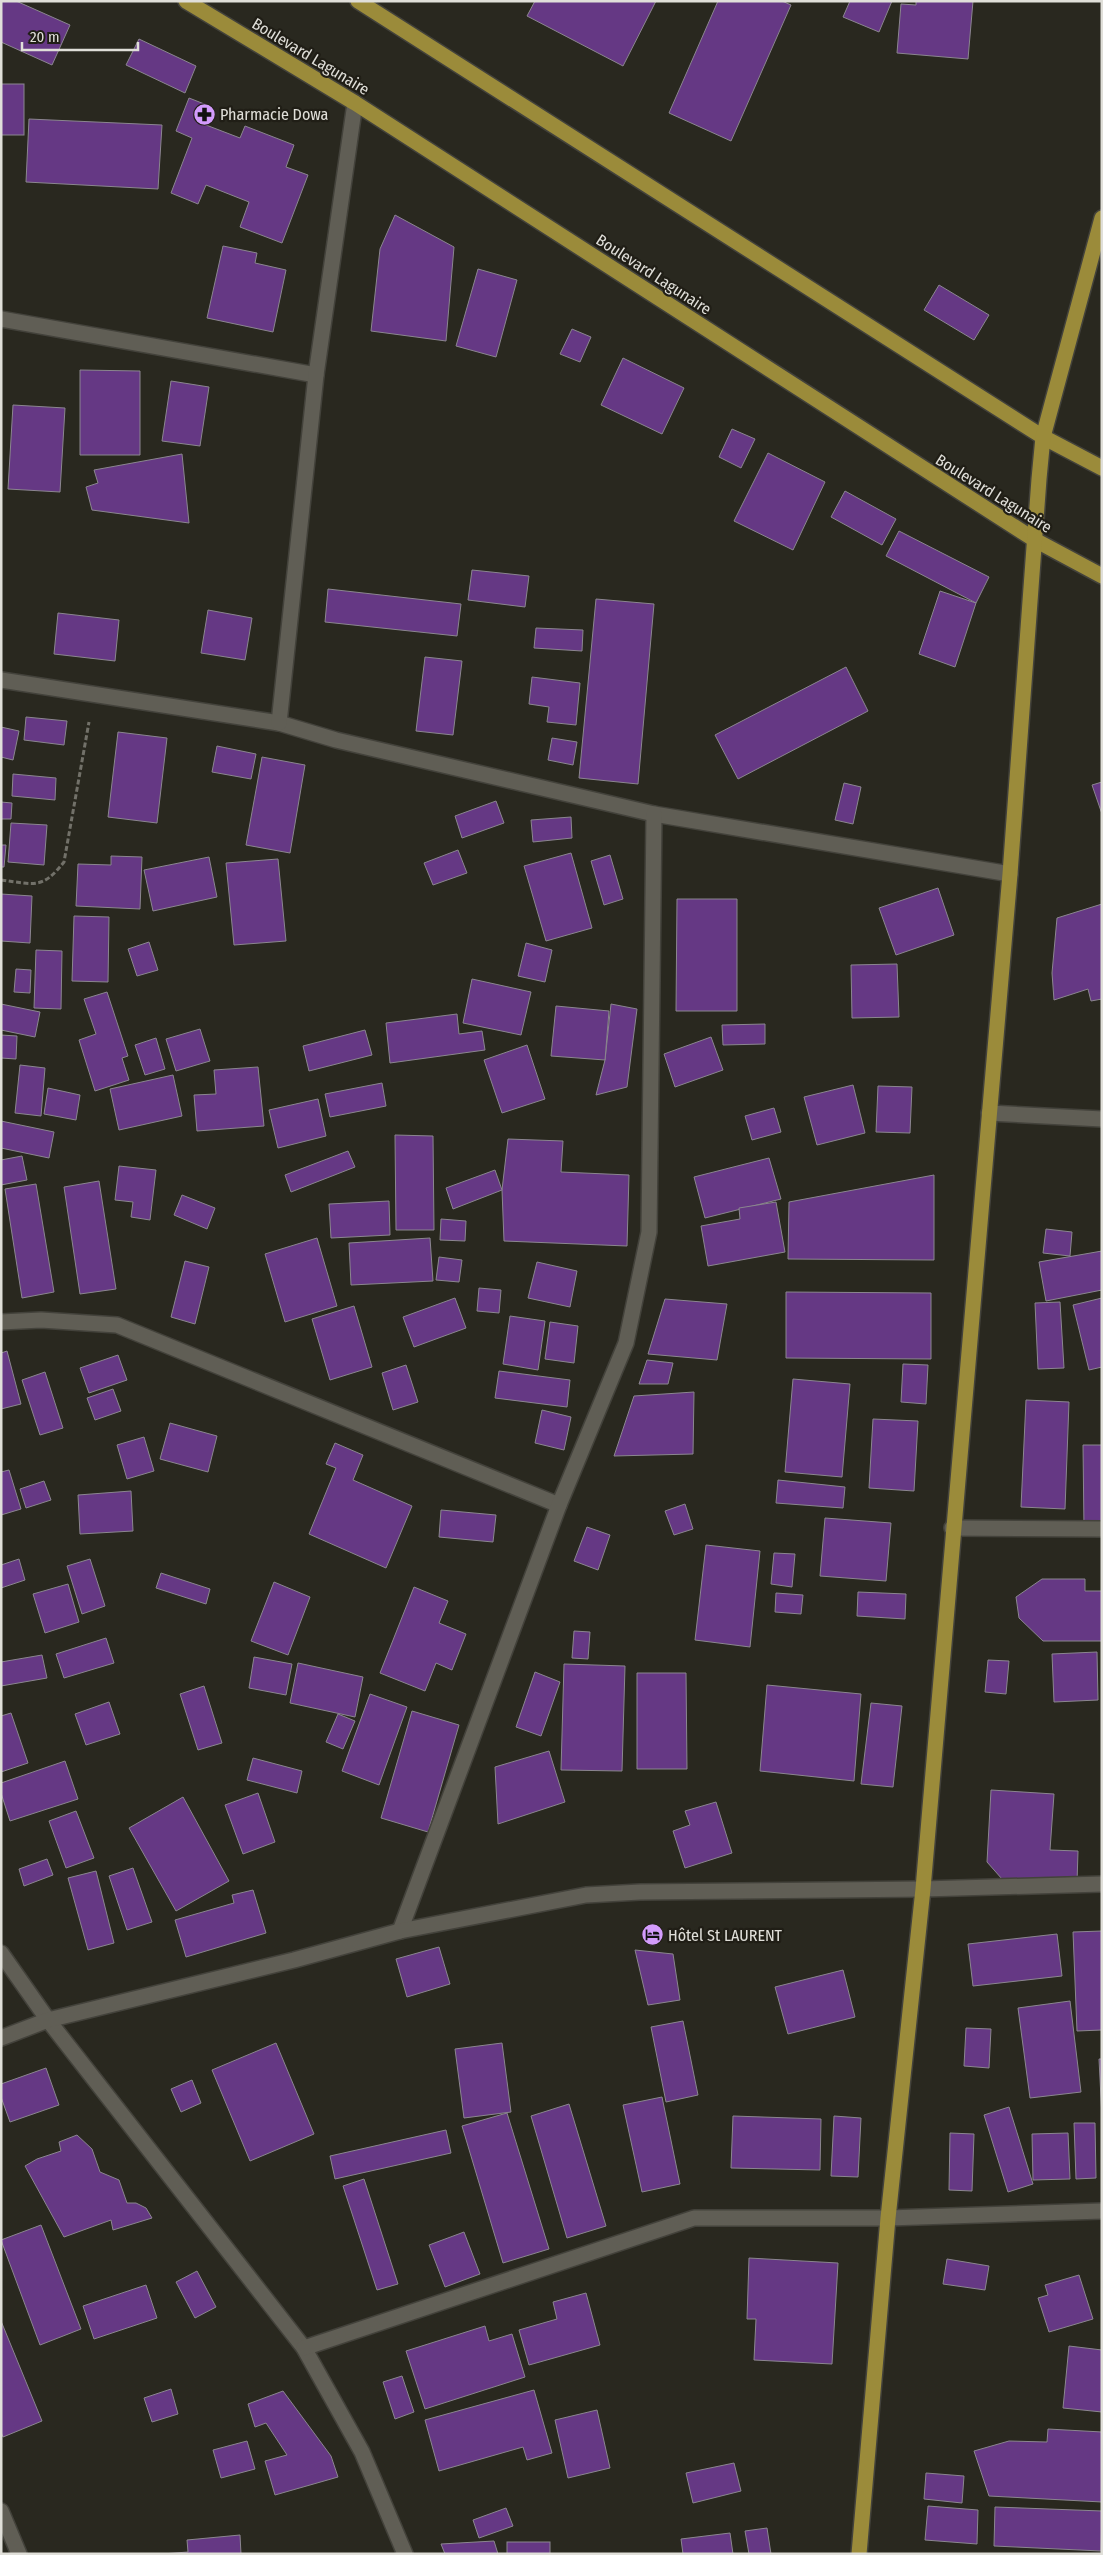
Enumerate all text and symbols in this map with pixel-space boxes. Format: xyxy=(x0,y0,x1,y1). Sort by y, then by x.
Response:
street label: Boulevard Lagunaire xyxy=(249,14,373,99)
scale bar xyxy=(22,20,139,52)
text: 20 m xyxy=(30,28,60,46)
pharmacy icon: Pharmacie Dowa xyxy=(192,102,216,126)
place label: Pharmacie Dowa xyxy=(220,105,329,124)
street label: Boulevard Lagunaire xyxy=(593,230,715,319)
street label: Boulevard Lagunaire xyxy=(932,450,1055,537)
hotel icon: Hôtel St LAURENT xyxy=(640,1923,664,1947)
place label: Hôtel St LAURENT xyxy=(668,1926,783,1945)

